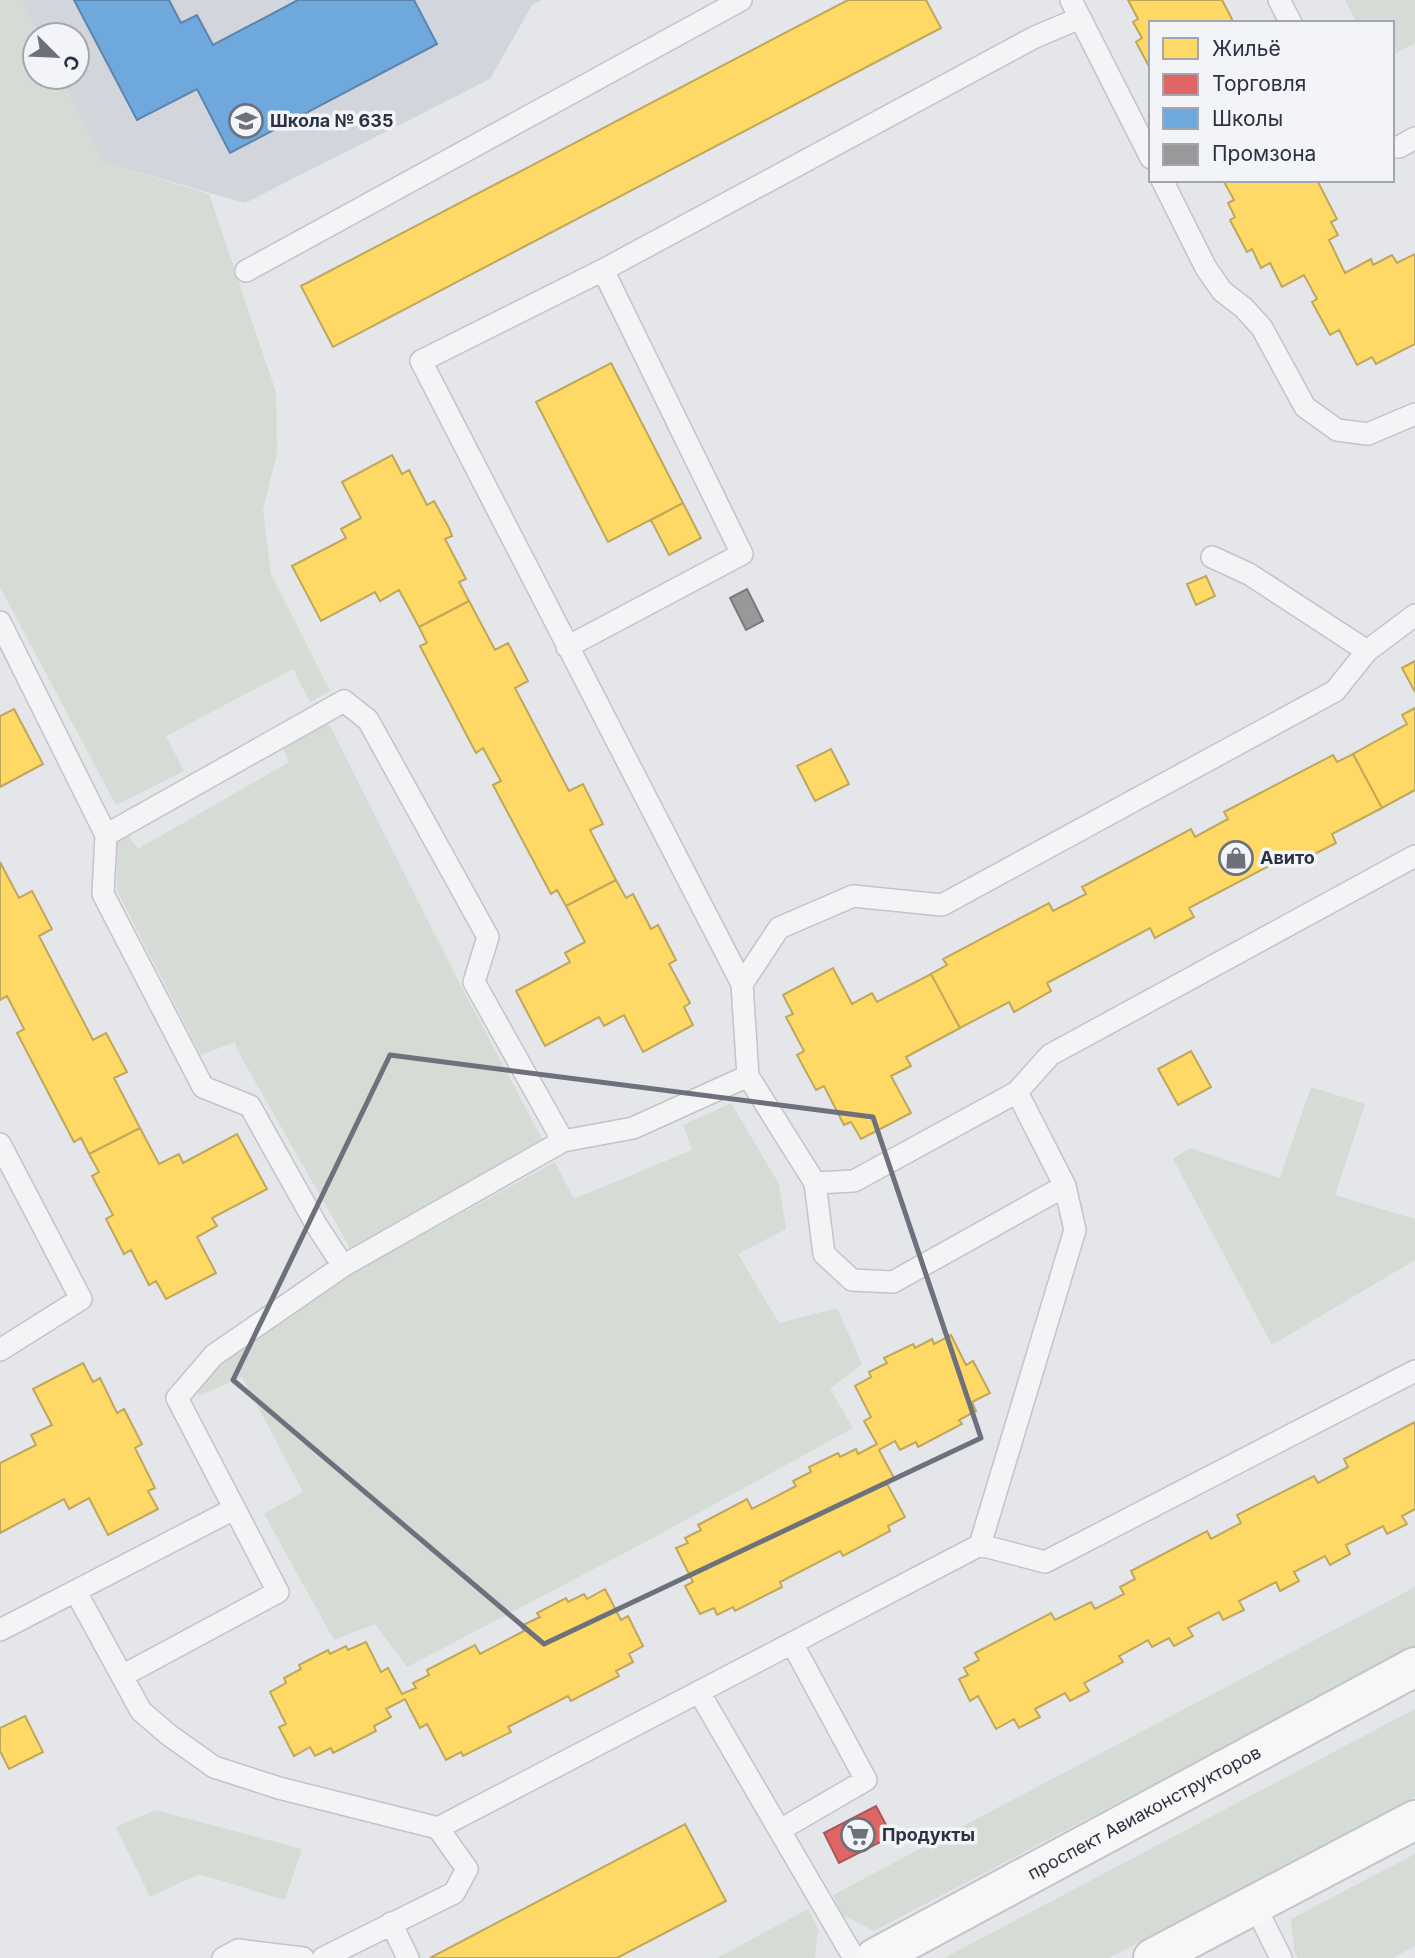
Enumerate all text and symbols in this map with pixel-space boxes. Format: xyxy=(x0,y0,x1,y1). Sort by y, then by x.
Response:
north arrow xyxy=(21,21,91,91)
legend xyxy=(1149,21,1394,182)
text: Жильё xyxy=(1212,36,1281,61)
text: С xyxy=(58,52,84,74)
text: Торговля xyxy=(1212,71,1306,96)
school or university icon: Школа № 635 xyxy=(227,102,265,140)
text: Школы xyxy=(1212,106,1283,131)
place label: Школа № 635 xyxy=(270,110,393,131)
text: Промзона xyxy=(1212,141,1316,166)
shop icon: Авито xyxy=(1217,839,1255,877)
place label: Авито xyxy=(1260,847,1315,868)
street label: проспект Авиаконструкторов xyxy=(1024,1741,1264,1884)
supermarket icon: Продукты xyxy=(839,1816,877,1854)
place label: Продукты xyxy=(882,1824,975,1845)

